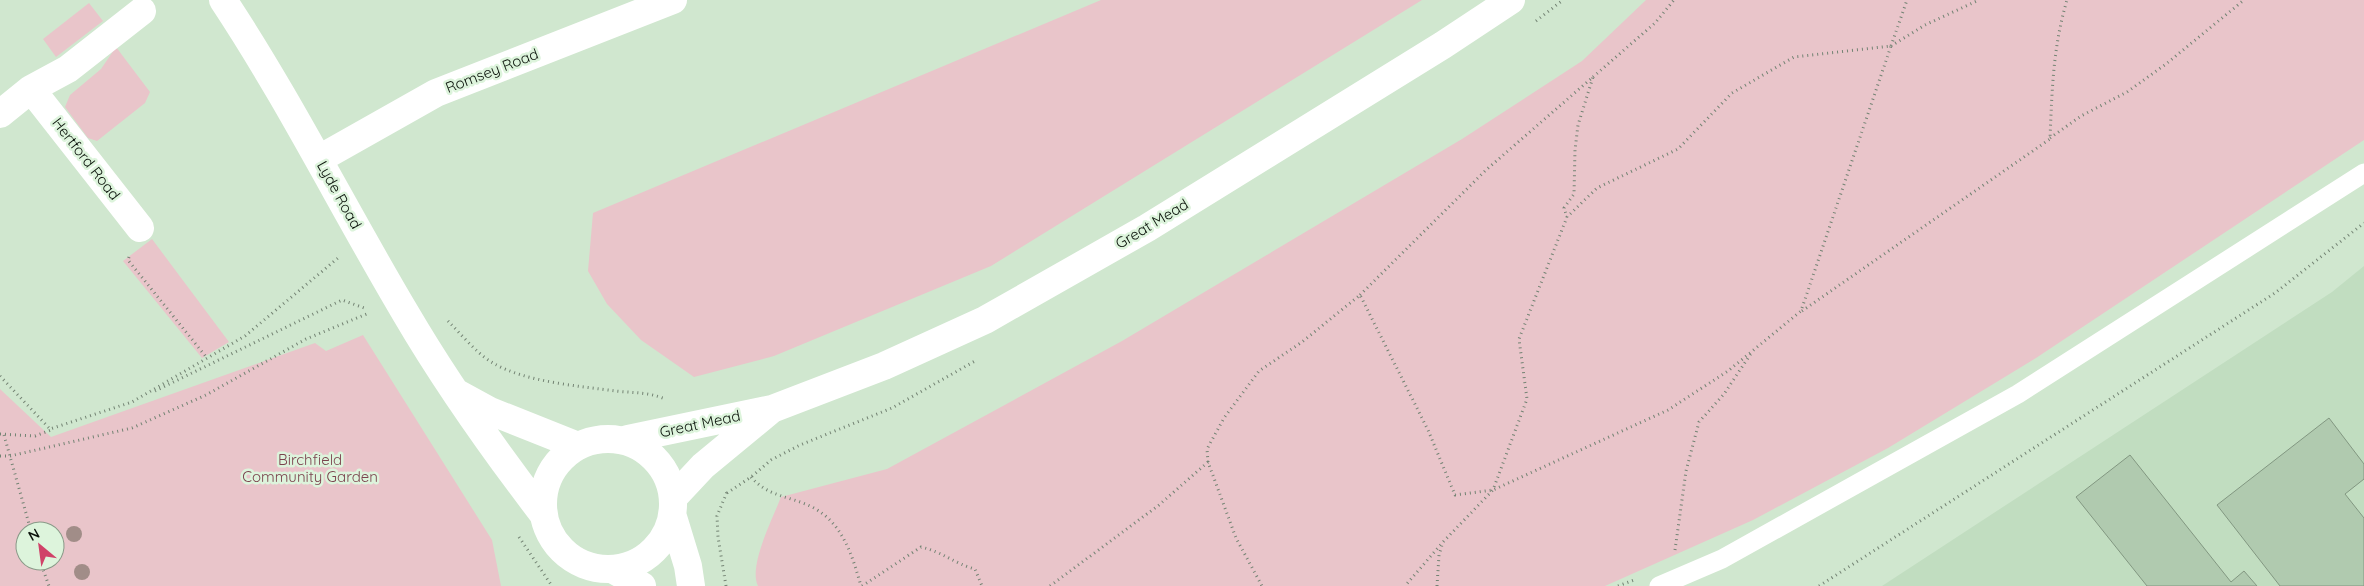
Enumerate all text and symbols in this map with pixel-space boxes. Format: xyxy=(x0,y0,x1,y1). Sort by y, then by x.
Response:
street label: Romsey Road xyxy=(443,44,541,97)
street label: Hertford Road xyxy=(48,114,125,204)
street label: Lyde Road xyxy=(313,157,366,232)
street label: Great Mead xyxy=(1112,194,1192,253)
street label: Great Mead xyxy=(658,406,742,441)
park label: Birchfield Community Garden xyxy=(242,450,378,486)
north arrow xyxy=(15,521,65,571)
text: N xyxy=(25,524,43,545)

